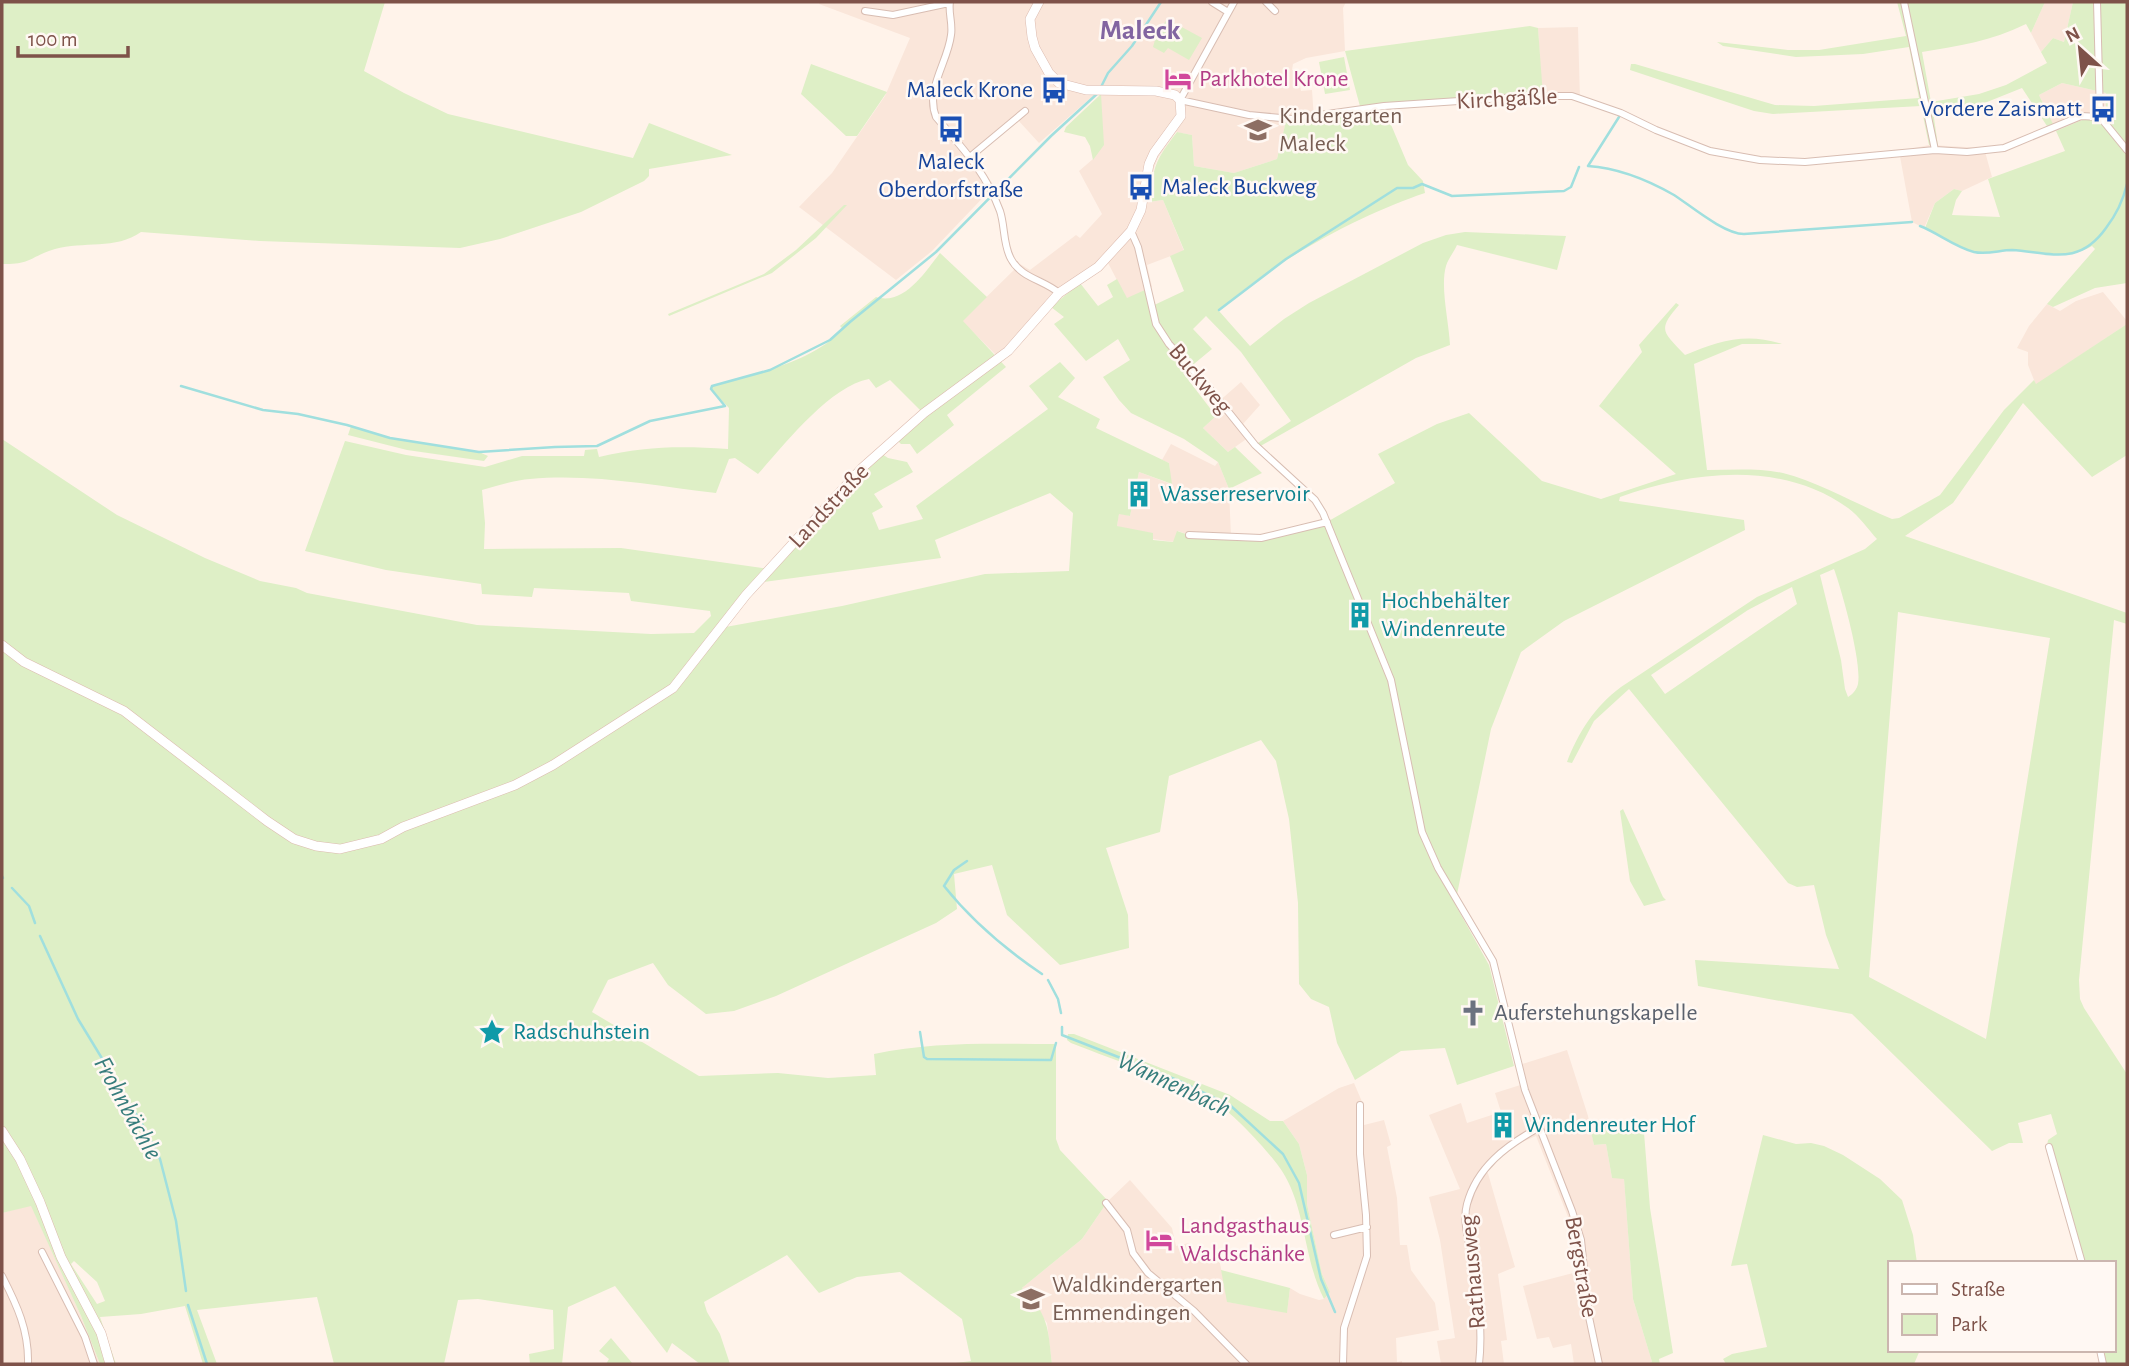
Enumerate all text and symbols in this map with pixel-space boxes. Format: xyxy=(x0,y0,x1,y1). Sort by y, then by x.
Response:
scale bar xyxy=(18,14,128,58)
north arrow xyxy=(2045,14,2115,84)
district label: Maleck xyxy=(1100,17,1180,45)
text: N xyxy=(2063,24,2083,47)
text: 100 m xyxy=(28,29,78,50)
hotel icon: Parkhotel Krone xyxy=(1163,64,1193,94)
place label: Parkhotel Krone xyxy=(1199,67,1349,91)
bus stop icon: Maleck Krone xyxy=(1039,75,1069,105)
place label: Maleck Krone xyxy=(906,78,1033,102)
street label: Kirchgäßle xyxy=(1456,84,1558,114)
bus stop icon: Vordere Zaismatt xyxy=(2088,94,2118,124)
place label: Vordere Zaismatt xyxy=(1920,97,2082,121)
place label: Kindergarten Maleck xyxy=(1279,104,1402,156)
bus stop icon: Maleck Oberdorfstraße xyxy=(936,114,966,144)
school or university icon: Kindergarten Maleck xyxy=(1243,115,1273,145)
place label: Maleck Oberdorfstraße xyxy=(879,150,1023,202)
bus stop icon: Maleck Buckweg xyxy=(1126,172,1156,202)
place label: Maleck Buckweg xyxy=(1162,175,1317,199)
street label: Buckweg xyxy=(1164,339,1236,419)
street label: Landstraße xyxy=(784,459,874,553)
building icon: Wasserreservoir xyxy=(1124,479,1154,509)
place label: Wasserreservoir xyxy=(1160,482,1310,506)
place label: Hochbehälter Windenreute xyxy=(1381,589,1510,641)
building icon: Hochbehälter Windenreute xyxy=(1345,600,1375,630)
church icon: Auferstehungskapelle xyxy=(1458,998,1488,1028)
place label: Auferstehungskapelle xyxy=(1494,1001,1698,1025)
place icon: Radschuhstein xyxy=(477,1017,507,1047)
place label: Radschuhstein xyxy=(513,1020,650,1044)
water label: Wannenbach xyxy=(1113,1046,1235,1122)
water label: Frohnbächle xyxy=(89,1052,167,1164)
building icon: Windenreuter Hof xyxy=(1488,1110,1518,1140)
place label: Windenreuter Hof xyxy=(1524,1113,1697,1137)
place label: Landgasthaus Waldschänke xyxy=(1180,1214,1309,1266)
street label: Rathausweg xyxy=(1456,1214,1490,1330)
street label: Bergstraße xyxy=(1560,1214,1602,1320)
hotel icon: Landgasthaus Waldschänke xyxy=(1144,1225,1174,1255)
legend xyxy=(1888,1261,2115,1352)
place label: Waldkindergarten Emmendingen xyxy=(1052,1273,1223,1325)
text: Straße xyxy=(1951,1279,2005,1300)
school or university icon: Waldkindergarten Emmendingen xyxy=(1016,1284,1046,1314)
text: Park xyxy=(1951,1314,1988,1335)

